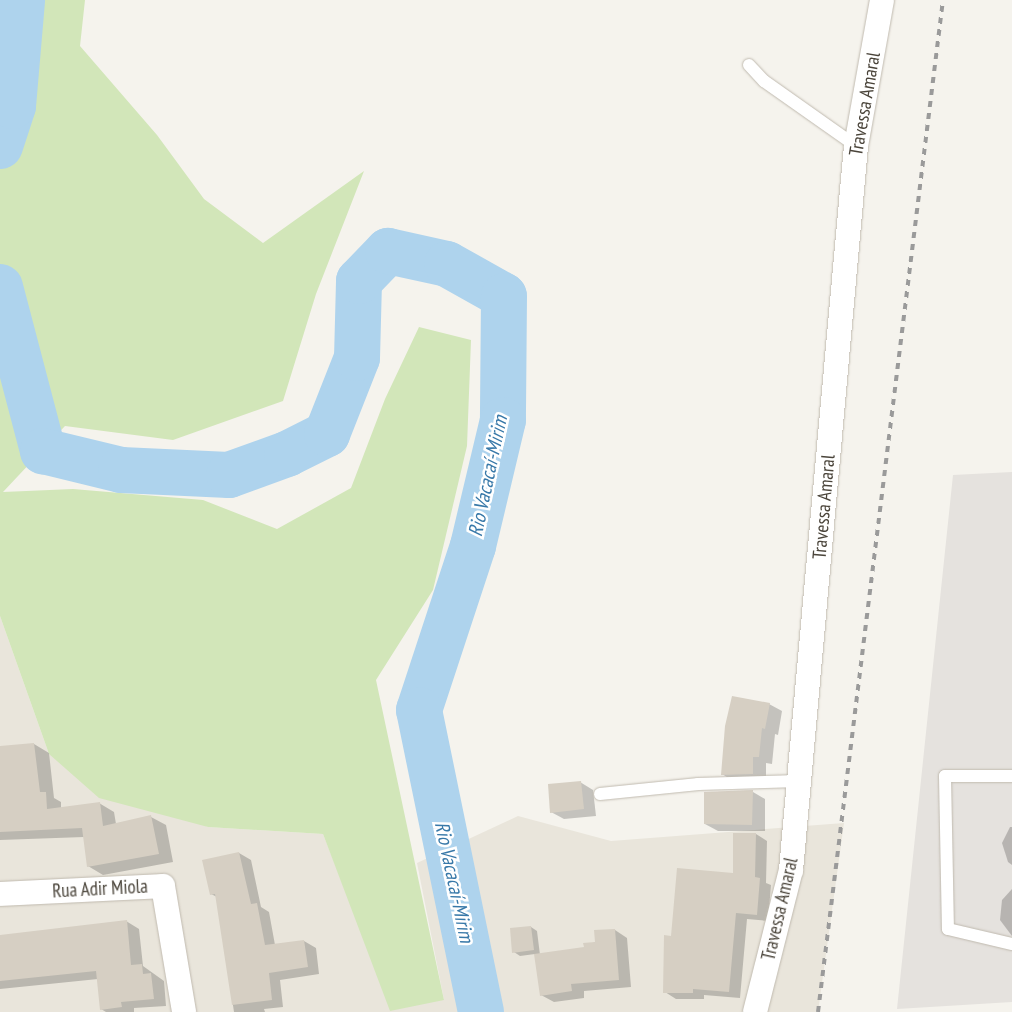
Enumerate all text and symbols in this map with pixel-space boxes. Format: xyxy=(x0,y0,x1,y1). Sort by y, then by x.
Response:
street label: Travessa Amaral xyxy=(845,50,885,158)
water label: Rio Vacacaí-Mirim xyxy=(463,413,513,539)
street label: Travessa Amaral xyxy=(808,453,840,561)
water label: Rio Vacacaí-Mirim xyxy=(429,819,479,945)
street label: Travessa Amaral xyxy=(757,855,803,963)
street label: Rua Adir Miola xyxy=(51,875,149,903)

